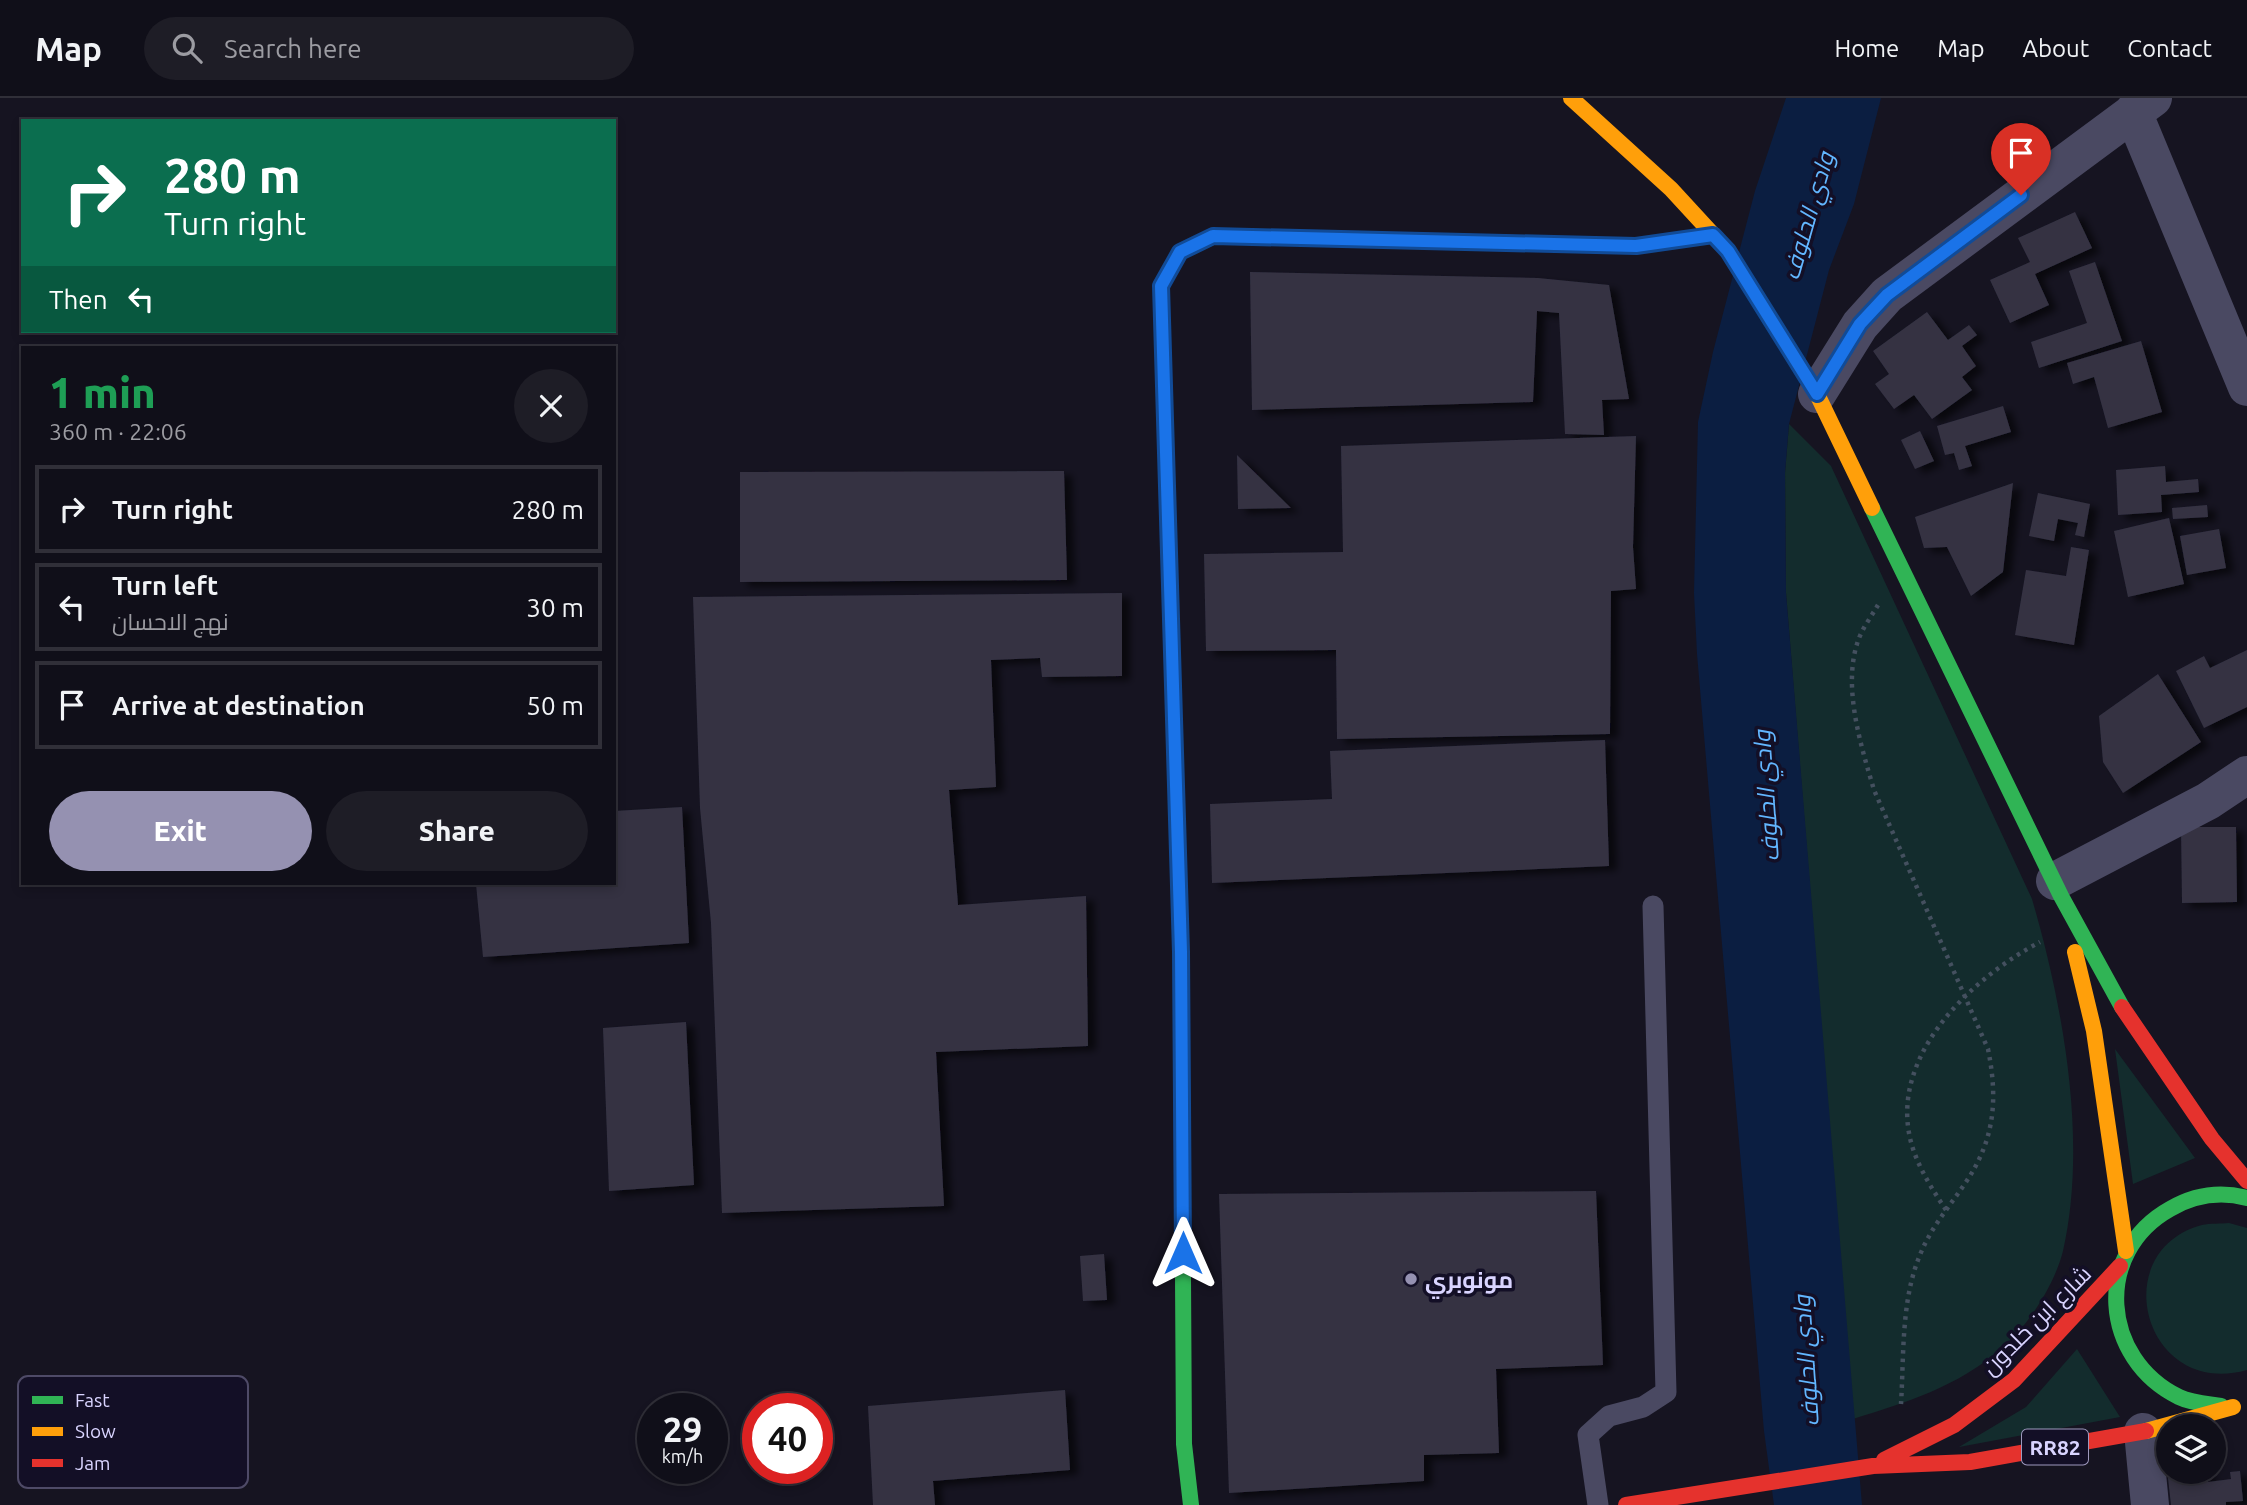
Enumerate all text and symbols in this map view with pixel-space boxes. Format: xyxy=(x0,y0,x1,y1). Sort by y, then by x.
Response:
search box xyxy=(144,17,634,80)
icon: search xyxy=(168,29,206,67)
text: Map xyxy=(35,30,102,67)
text: Search here xyxy=(224,34,362,63)
text: Home xyxy=(1834,35,1899,62)
text: Map xyxy=(1937,35,1984,62)
text: About xyxy=(2022,35,2089,62)
text: Contact xyxy=(2127,35,2212,62)
pin xyxy=(1991,123,2051,195)
icon: arrive xyxy=(2002,134,2040,172)
icon: right xyxy=(49,147,140,238)
text: 280 m xyxy=(164,147,301,202)
water label: وادي الحلوف xyxy=(1777,147,1845,285)
text: Turn right xyxy=(164,205,306,241)
icon: left xyxy=(122,280,160,318)
text: Then xyxy=(49,285,108,314)
text: 1 min xyxy=(49,369,156,416)
button: close xyxy=(514,369,588,443)
text: 360 m · 22:06 xyxy=(49,419,187,444)
icon: right xyxy=(53,490,91,528)
text: Turn right xyxy=(112,495,233,524)
text: 280 m xyxy=(512,495,584,524)
text: Turn left xyxy=(112,571,218,600)
icon: left xyxy=(53,588,91,626)
text: 30 m xyxy=(526,593,584,622)
text: نهج الاحسان xyxy=(112,609,229,634)
icon: arrive xyxy=(53,686,91,724)
text: Arrive at destination xyxy=(112,691,365,720)
text: 50 m xyxy=(526,691,584,720)
water label: وادي الحلوف xyxy=(1748,727,1790,863)
button: Exit xyxy=(49,791,312,871)
button: Share xyxy=(326,791,588,871)
position arrow xyxy=(1146,1216,1220,1290)
street label: شارع ابن خلدون xyxy=(1976,1260,2098,1382)
place label: مونوبري xyxy=(1425,1267,1513,1299)
marker: مونوبري xyxy=(1403,1271,1419,1287)
water label: وادي الحلوف xyxy=(1788,1292,1830,1428)
legend xyxy=(18,1376,248,1488)
text: Fast xyxy=(75,1389,110,1411)
speed limit sign: 40 xyxy=(742,1393,833,1484)
text: 29 xyxy=(663,1409,702,1449)
map controls xyxy=(2156,1414,2226,1484)
button: layers xyxy=(2156,1414,2226,1484)
text: Slow xyxy=(75,1420,116,1442)
road number: RR82 xyxy=(2022,1430,2088,1464)
text: km/h xyxy=(662,1446,703,1466)
text: Jam xyxy=(75,1452,111,1474)

